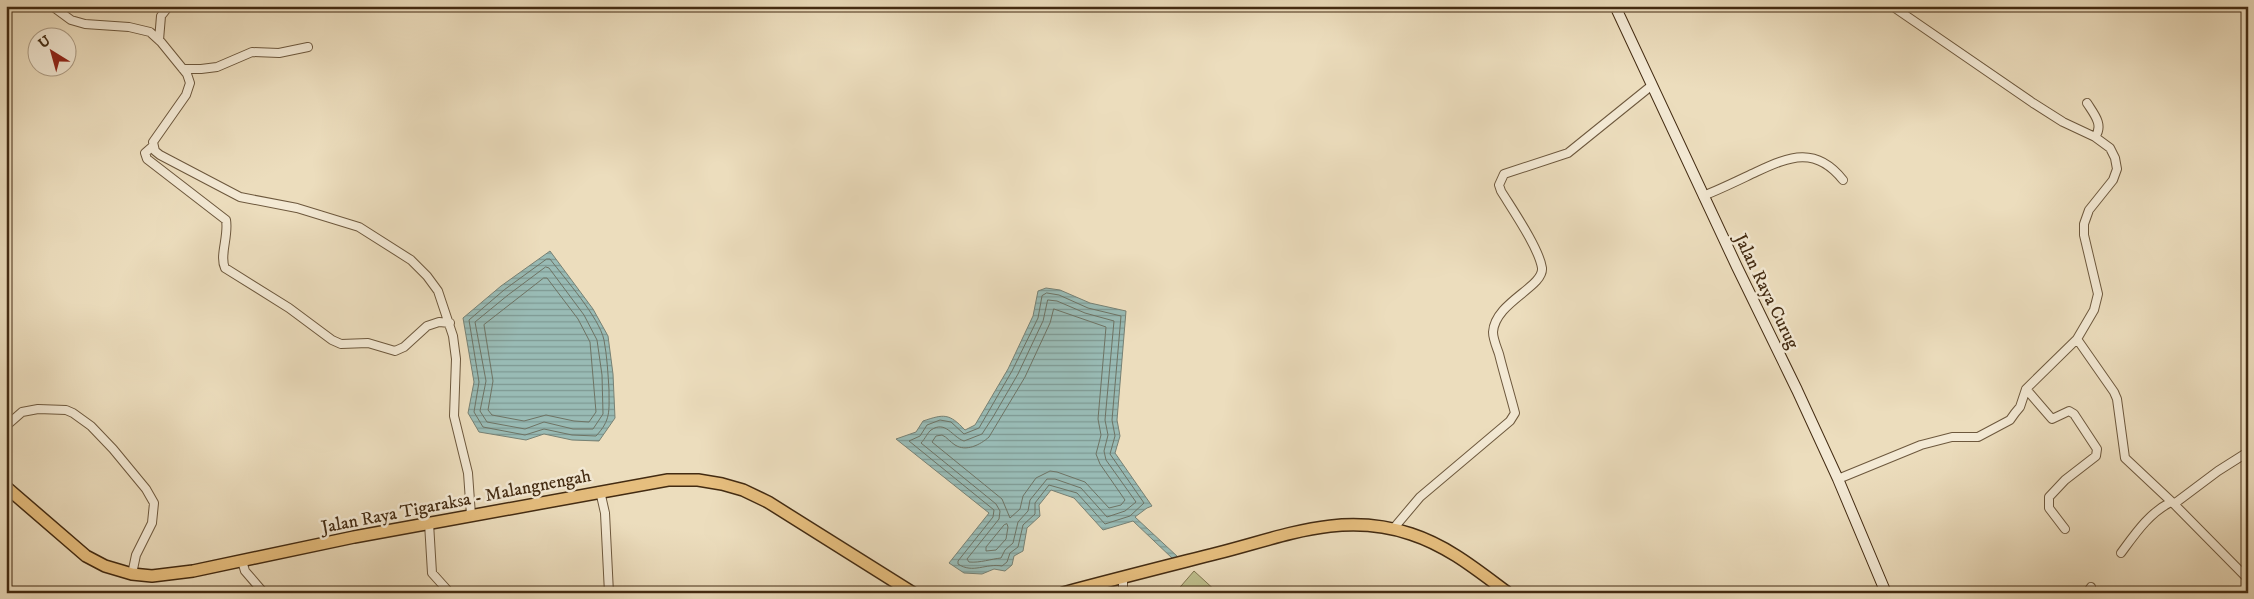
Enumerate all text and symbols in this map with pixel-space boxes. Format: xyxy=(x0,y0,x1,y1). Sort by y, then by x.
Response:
north arrow xyxy=(28,28,78,78)
text: U xyxy=(35,32,55,53)
street label: Jalan Raya Curug xyxy=(1728,229,1804,353)
street label: Jalan Raya Tigaraksa - Malangnengah xyxy=(318,465,593,539)

